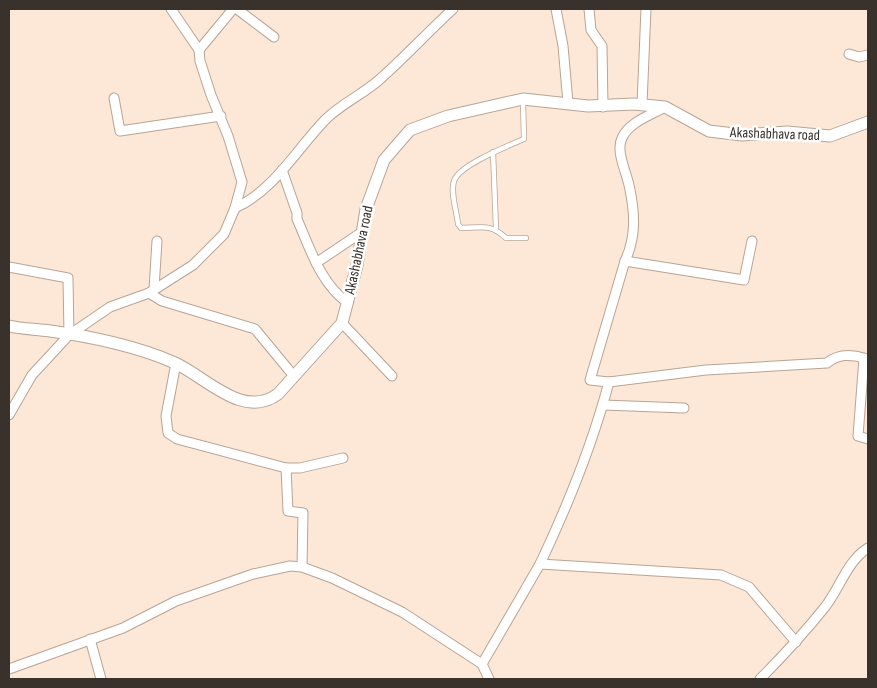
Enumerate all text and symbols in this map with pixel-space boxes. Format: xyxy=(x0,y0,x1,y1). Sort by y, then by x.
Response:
street label: Akashabhava road xyxy=(729,123,820,145)
street label: Akashabhava road xyxy=(340,204,378,297)

